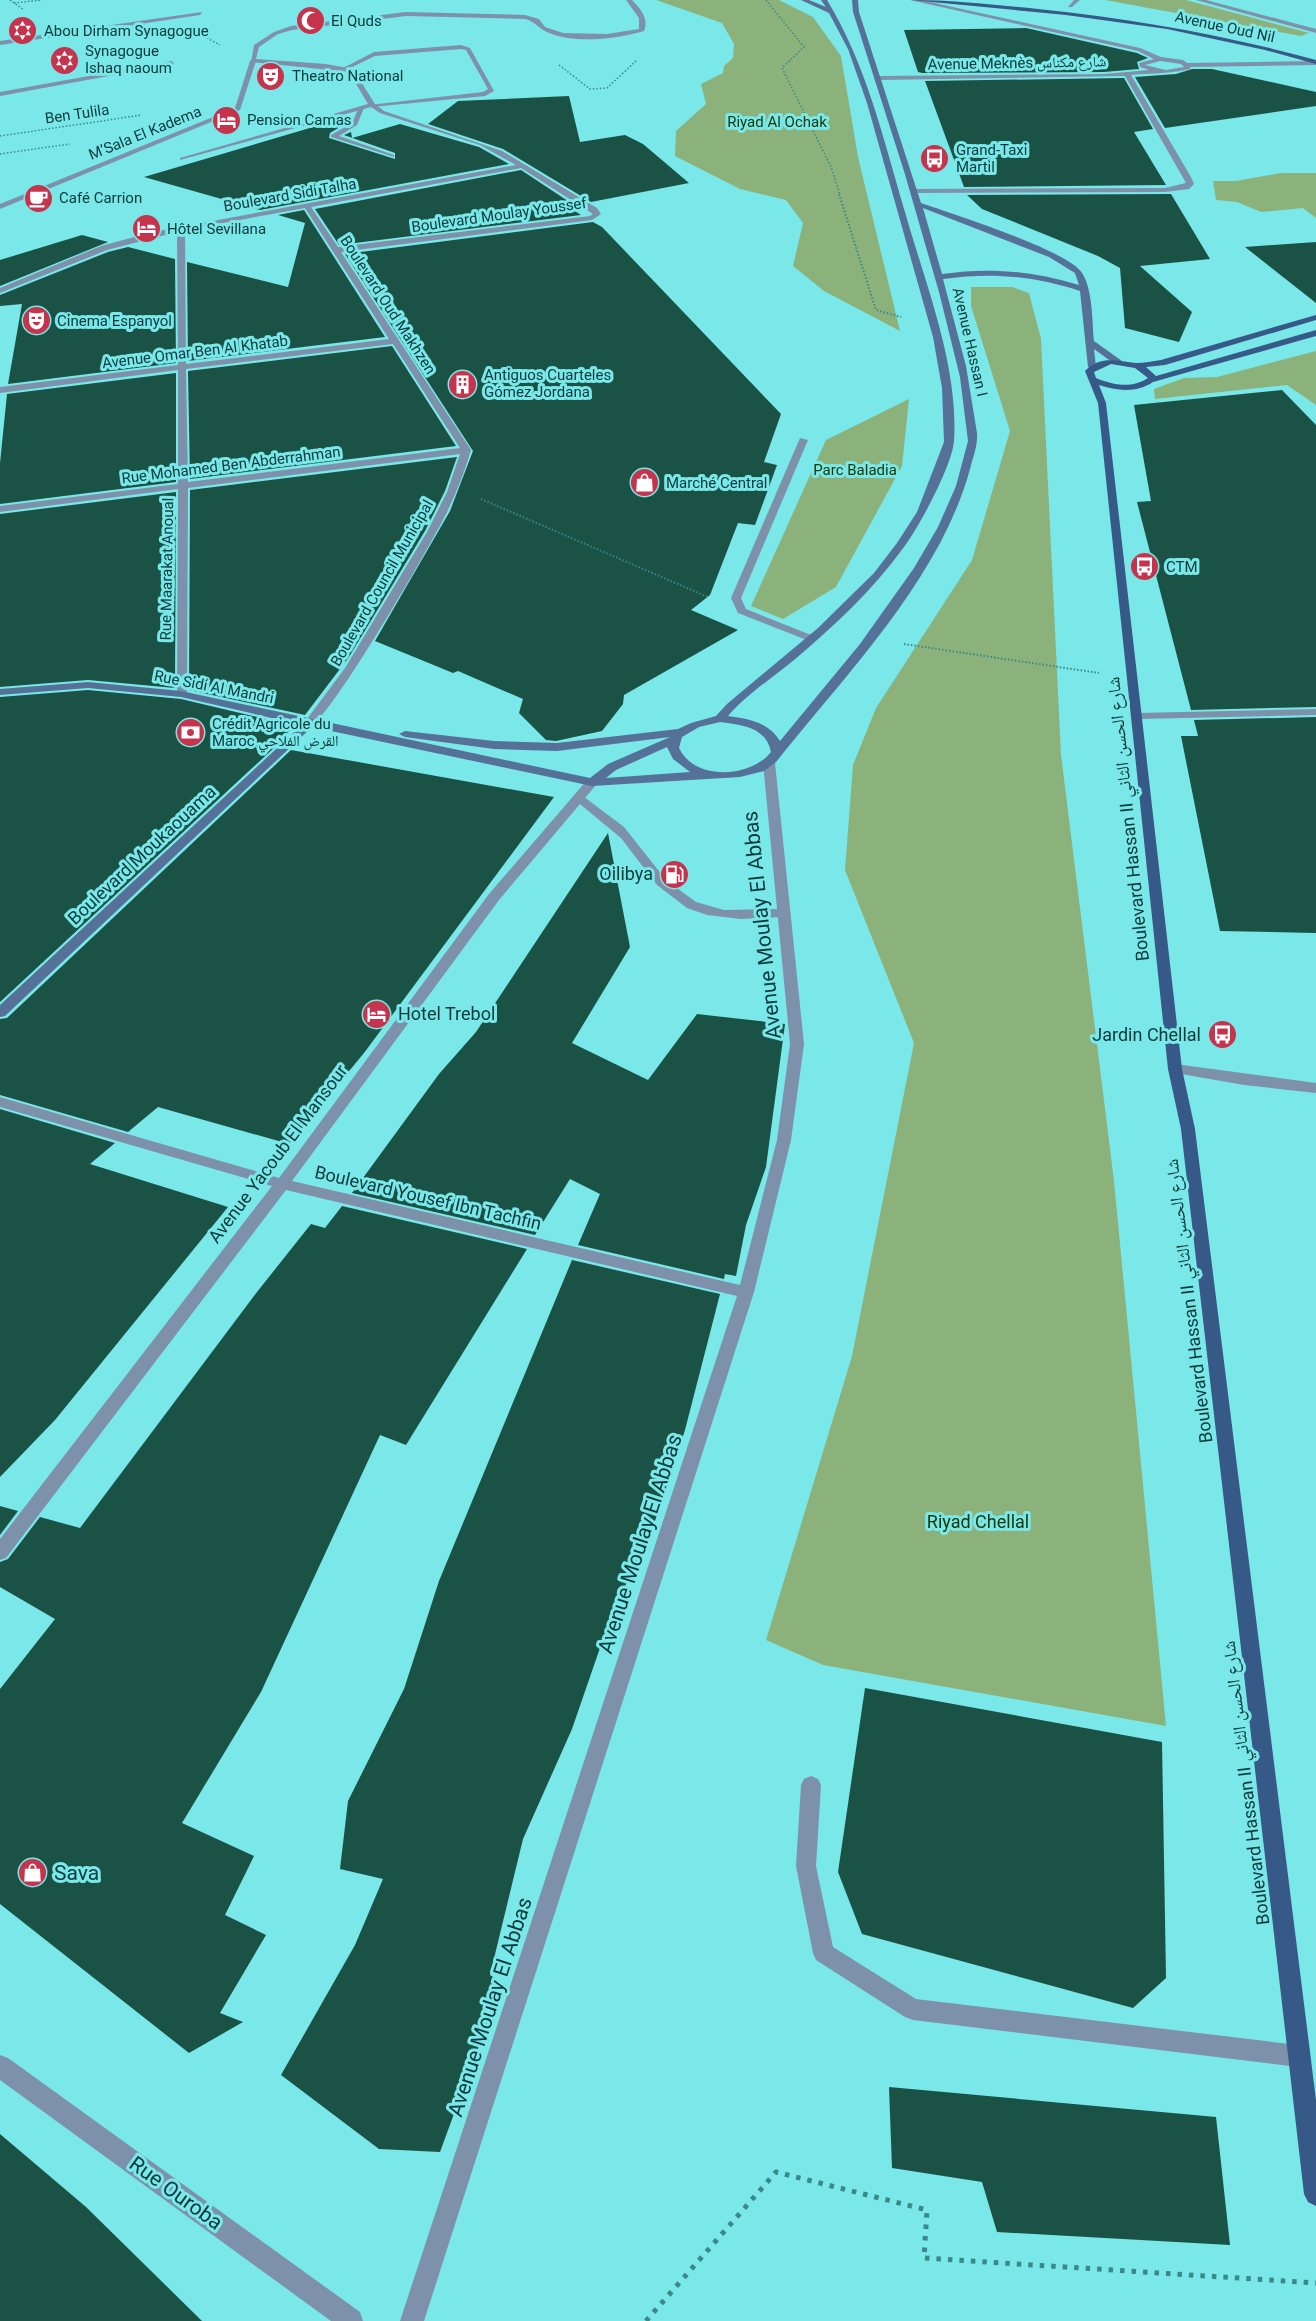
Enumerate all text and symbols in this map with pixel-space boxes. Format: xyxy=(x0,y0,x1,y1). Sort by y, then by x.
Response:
mosque icon: El Quds xyxy=(294,5,326,37)
street label: Avenue Oud Nil xyxy=(1173,8,1277,46)
place label: El Quds xyxy=(331,12,382,30)
synagogue icon: Abou Dirham Synagogue xyxy=(7,15,39,47)
place label: Abou Dirham Synagogue xyxy=(44,22,209,40)
place label: Synagogue Ishaq naoum xyxy=(85,42,172,77)
synagogue icon: Synagogue Ishaq naoum xyxy=(48,44,80,76)
street label: Avenue Meknès شارع مكناس xyxy=(928,52,1107,75)
theatre icon: Theatro National xyxy=(255,60,287,92)
place label: Theatro National xyxy=(292,67,404,85)
street label: Ben Tulila xyxy=(44,101,110,127)
street label: M’Sala El Kadema xyxy=(86,102,204,164)
hotel icon: Pension Camas xyxy=(210,104,242,136)
place label: Pension Camas xyxy=(247,111,352,129)
park label: Riyad Al Ochak xyxy=(727,113,827,131)
place label: Grand-Taxi Martil xyxy=(956,141,1027,176)
bus stop icon: Grand-Taxi Martil xyxy=(919,143,951,175)
street label: Boulevard Sidi Talha xyxy=(222,174,358,216)
cafe icon: Café Carrion xyxy=(22,182,54,214)
place label: Café Carrion xyxy=(59,189,142,207)
street label: Boulevard Moulay Youssef xyxy=(410,194,588,236)
hotel icon: Hôtel Sevillana xyxy=(130,213,162,245)
place label: Hôtel Sevillana xyxy=(167,220,266,238)
street label: Boulevard Oud Makhzen xyxy=(336,232,440,378)
street label: Avenue Hassan I xyxy=(949,286,991,398)
theatre icon: Cinema Espanyol xyxy=(20,305,52,337)
place label: Cinema Espanyol xyxy=(57,312,172,330)
street label: Avenue Omar Ben Al Khatab xyxy=(101,332,289,372)
place label: Antiguos Cuarteles Gómez Jordana xyxy=(484,366,611,401)
building icon: Antiguos Cuarteles Gómez Jordana xyxy=(447,368,479,400)
street label: Rue Mohamed Ben Abderrahman xyxy=(121,443,341,487)
park label: Parc Baladia xyxy=(813,461,897,479)
shop icon: Marché Central xyxy=(629,467,661,499)
place label: Marché Central xyxy=(666,474,768,492)
street label: Boulevard Council Municipal xyxy=(327,497,437,669)
street label: Rue Maarakat Anoual xyxy=(157,498,177,640)
bus stop icon: CTM xyxy=(1129,551,1161,583)
place label: CTM xyxy=(1166,558,1198,576)
street label: Rue Sidi Al Mandri xyxy=(153,667,275,707)
street label: Boulevard Hassan II شارع الحسن الثاني xyxy=(1102,675,1157,962)
place label: Crédit Agricole du Maroc القرض الفلاحي xyxy=(212,715,339,753)
bank icon: Crédit Agricole du Maroc القرض الفلاحي xyxy=(175,717,207,749)
street label: Boulevard Moukaouama xyxy=(63,781,220,929)
street label: Avenue Moulay El Abbas xyxy=(738,810,786,1040)
fuel station icon: Oilibya xyxy=(658,858,690,890)
place label: Oilibya xyxy=(599,863,653,884)
hotel icon: Hotel Trebol xyxy=(361,998,393,1030)
place label: Hotel Trebol xyxy=(398,1003,495,1024)
bus stop icon: Jardin Chellal xyxy=(1206,1019,1238,1051)
place label: Jardin Chellal xyxy=(1092,1024,1201,1045)
street label: Avenue Yacoub El Mansour xyxy=(204,1060,351,1247)
street label: Boulevard Hassan II شارع الحسن الثاني xyxy=(1161,1157,1221,1444)
street label: Boulevard Yousef Ibn Tachfin xyxy=(313,1161,543,1234)
street label: Avenue Moulay El Abbas xyxy=(593,1431,687,1657)
park label: Riyad Chellal xyxy=(927,1511,1029,1532)
street label: Boulevard Hassan II شارع الحسن الثاني xyxy=(1218,1639,1278,1926)
shop icon: Sava xyxy=(17,1857,49,1889)
place label: Sava xyxy=(54,1861,99,1885)
street label: Avenue Moulay El Abbas xyxy=(443,1894,537,2120)
street label: Rue Ouroba xyxy=(125,2151,227,2235)

